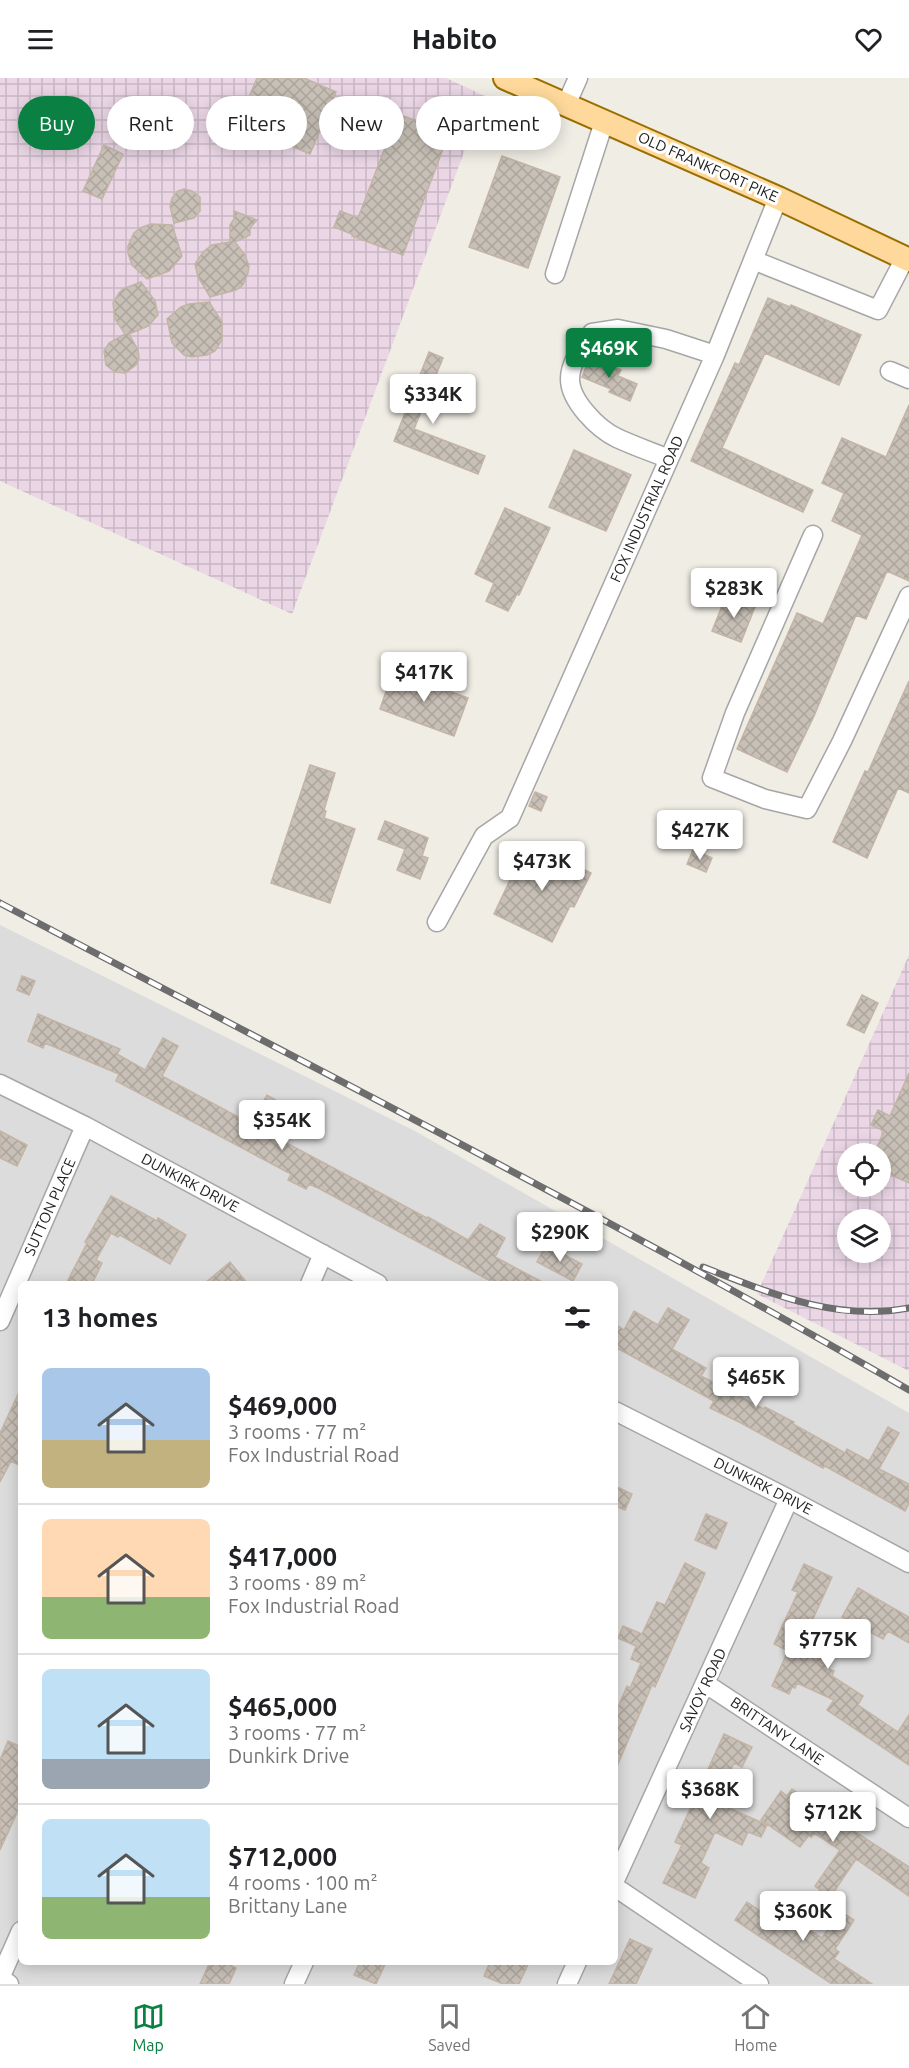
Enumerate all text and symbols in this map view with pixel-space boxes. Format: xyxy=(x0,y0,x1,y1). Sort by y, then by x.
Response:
icon: menu xyxy=(24,23,57,56)
icon: heart xyxy=(852,23,885,56)
text: Habito xyxy=(412,24,497,54)
chip: Buy xyxy=(18,96,95,150)
chip: Rent xyxy=(107,96,194,150)
chip: Filters xyxy=(206,96,307,150)
chip: New xyxy=(319,96,404,150)
chip: Apartment xyxy=(416,96,561,150)
street label: OLD FRANKFORT PIKE xyxy=(636,128,781,205)
pin: $469K xyxy=(567,328,651,379)
text: $469K xyxy=(580,336,638,359)
pin: $334K xyxy=(391,374,475,425)
text: $334K xyxy=(404,382,462,405)
street label: FOX INDUSTRIAL ROAD xyxy=(607,433,687,585)
pin: $283K xyxy=(692,568,776,619)
text: $283K xyxy=(705,576,763,599)
pin: $417K xyxy=(382,652,466,703)
text: $417K xyxy=(395,660,453,683)
pin: $427K xyxy=(658,810,742,861)
text: $427K xyxy=(671,818,729,841)
pin: $473K xyxy=(500,841,584,892)
text: $473K xyxy=(513,849,571,872)
pin: $354K xyxy=(240,1100,324,1151)
text: $354K xyxy=(253,1108,311,1131)
map controls xyxy=(837,1143,891,1263)
button: locate xyxy=(837,1143,891,1197)
street label: DUNKIRK DRIVE xyxy=(138,1150,242,1215)
street label: SUTTON PLACE xyxy=(20,1155,79,1258)
button: layers xyxy=(837,1209,891,1263)
pin: $290K xyxy=(518,1212,602,1263)
text: $290K xyxy=(531,1220,589,1243)
icon: filters xyxy=(561,1301,594,1334)
text: 13 homes xyxy=(42,1303,158,1332)
pin: $465K xyxy=(714,1357,798,1408)
text: $465K xyxy=(727,1365,785,1388)
text: $469,000 xyxy=(228,1391,337,1420)
icon: home xyxy=(90,1392,162,1464)
text: 3 rooms · 77 m² xyxy=(228,1420,366,1443)
text: Fox Industrial Road xyxy=(228,1443,400,1466)
street label: DUNKIRK DRIVE xyxy=(711,1453,815,1518)
text: $417,000 xyxy=(228,1542,337,1571)
icon: home xyxy=(90,1543,162,1615)
text: 3 rooms · 89 m² xyxy=(228,1571,366,1594)
text: Fox Industrial Road xyxy=(228,1594,400,1617)
pin: $775K xyxy=(786,1619,870,1670)
text: $775K xyxy=(799,1627,857,1650)
street label: SAVOY ROAD xyxy=(676,1645,729,1734)
text: $465,000 xyxy=(228,1692,337,1721)
icon: home xyxy=(90,1693,162,1765)
street label: BRITTANY LANE xyxy=(728,1693,827,1768)
text: 3 rooms · 77 m² xyxy=(228,1721,366,1744)
text: Dunkirk Drive xyxy=(228,1744,349,1767)
pin: $368K xyxy=(668,1769,752,1820)
text: $368K xyxy=(681,1777,739,1800)
pin: $712K xyxy=(791,1792,875,1843)
text: $712K xyxy=(804,1800,862,1823)
text: $712,000 xyxy=(228,1842,337,1871)
icon: home xyxy=(90,1843,162,1915)
text: 4 rooms · 100 m² xyxy=(228,1871,378,1894)
pin: $360K xyxy=(761,1891,845,1942)
text: Brittany Lane xyxy=(228,1894,348,1917)
text: $360K xyxy=(774,1899,832,1922)
tab: Map xyxy=(132,2000,165,2054)
tab: Saved xyxy=(428,2000,471,2054)
tab: Home xyxy=(734,2000,777,2054)

